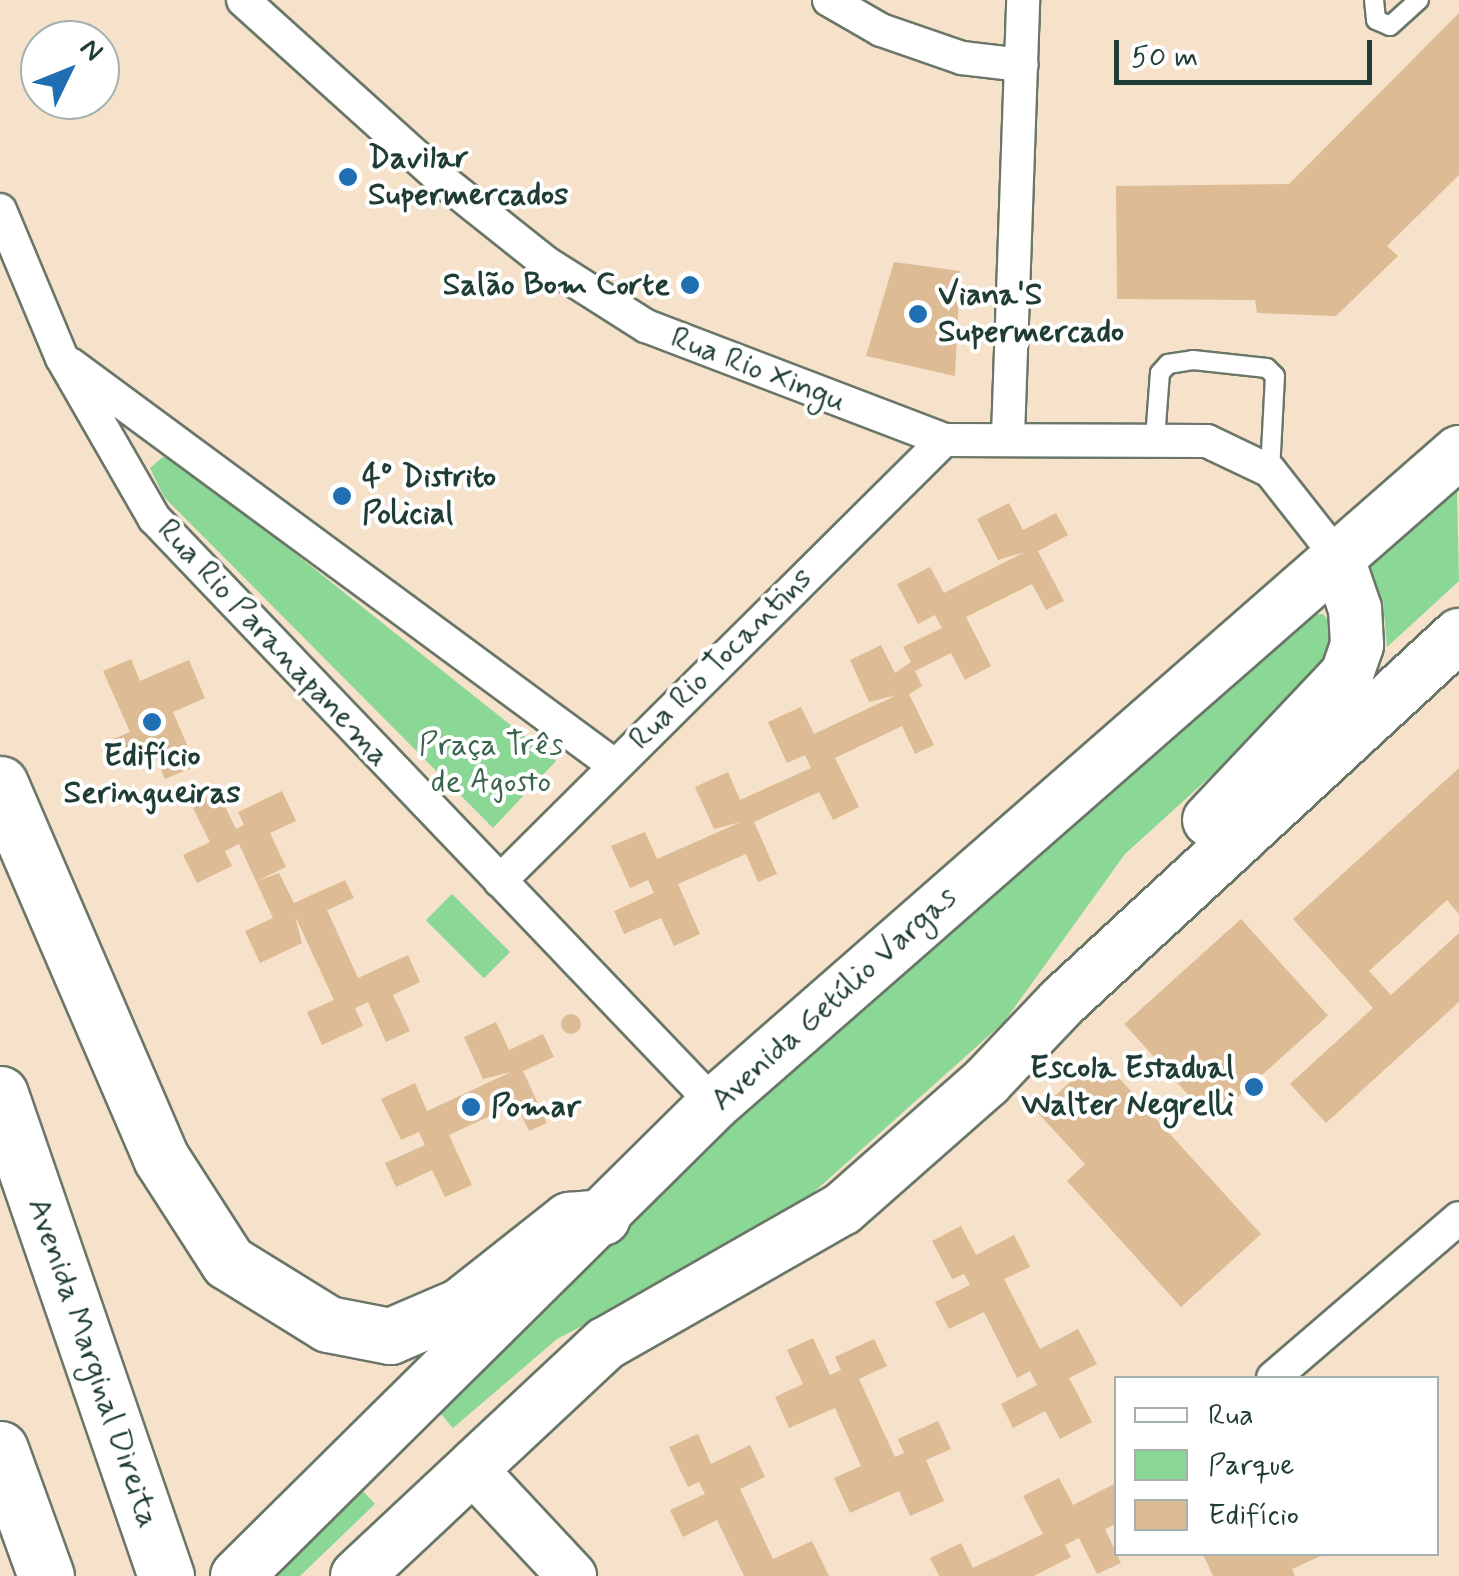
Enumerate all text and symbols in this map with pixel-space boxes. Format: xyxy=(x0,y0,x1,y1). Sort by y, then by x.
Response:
north arrow xyxy=(20,20,120,120)
scale bar xyxy=(1119,20,1376,82)
text: N xyxy=(71,31,111,70)
text: 50 m xyxy=(1131,38,1198,77)
place label: Davilar Supermercados xyxy=(368,140,568,215)
marker: Davilar Supermercados xyxy=(337,166,359,188)
place label: Salão Bom Corte xyxy=(437,266,670,304)
marker: Salão Bom Corte xyxy=(679,274,701,296)
place label: Viana'S Supermercado xyxy=(938,277,1124,352)
marker: Viana'S Supermercado xyxy=(907,303,929,325)
street label: Rua Rio Xingu xyxy=(668,320,848,420)
place label: 4º Distrito Policial xyxy=(362,459,496,534)
marker: 4º Distrito Policial xyxy=(331,485,353,507)
street label: Rua Rio Paranapanema xyxy=(148,511,398,775)
street label: Rua Rio Tocantins xyxy=(623,561,819,757)
marker: Edifício Seringueiras xyxy=(141,711,163,733)
park label: Praça Três de Agosto xyxy=(419,727,563,802)
place label: Edifício Seringueiras xyxy=(63,738,241,813)
street label: Avenida Getúlio Vargas xyxy=(704,880,964,1118)
place label: Escola Estadual Walter Negrelli xyxy=(1022,1050,1234,1125)
marker: Escola Estadual Walter Negrelli xyxy=(1243,1076,1265,1098)
place label: Pomar xyxy=(491,1088,581,1126)
marker: Pomar xyxy=(460,1096,482,1118)
street label: Avenida Marginal Direita xyxy=(18,1192,168,1534)
legend xyxy=(1114,1376,1439,1556)
text: Rua xyxy=(1208,1396,1254,1435)
text: Parque xyxy=(1208,1446,1294,1485)
text: Edifício xyxy=(1208,1496,1299,1535)

